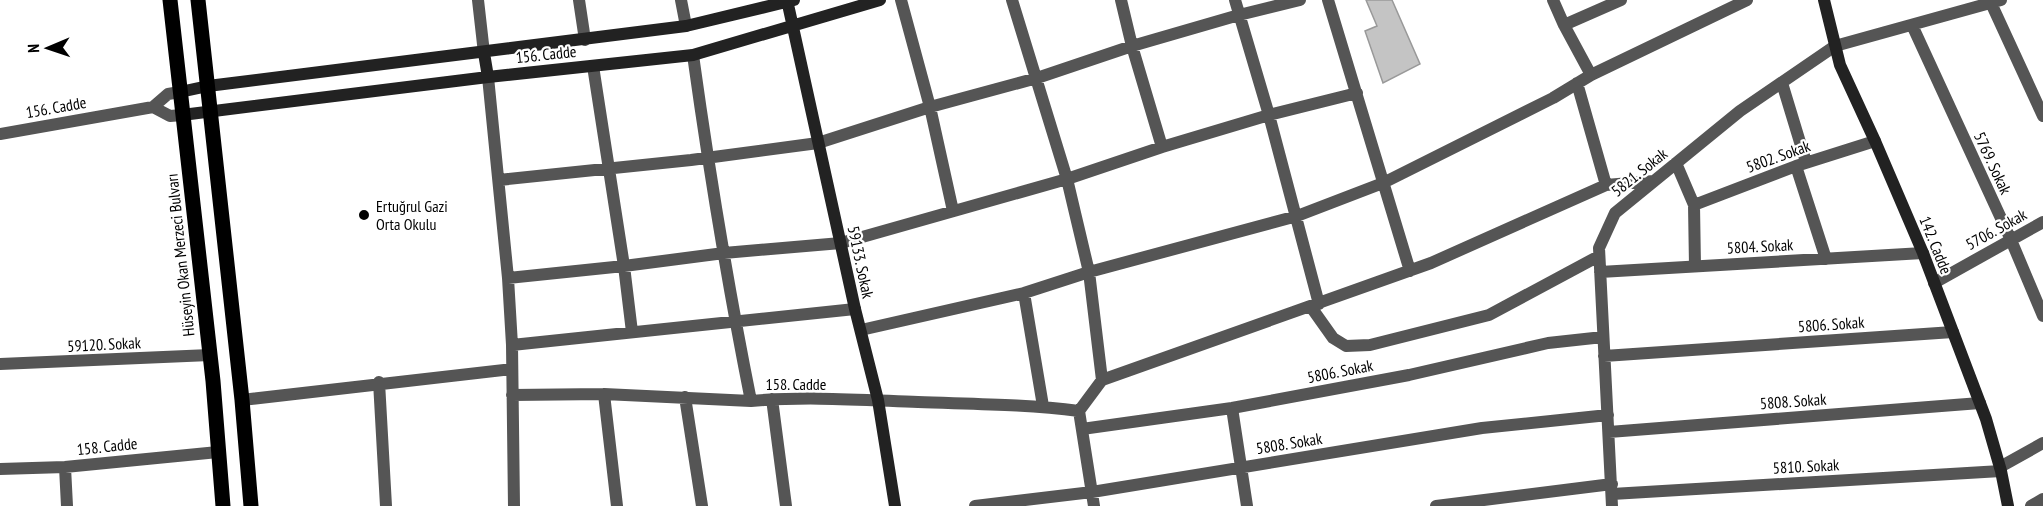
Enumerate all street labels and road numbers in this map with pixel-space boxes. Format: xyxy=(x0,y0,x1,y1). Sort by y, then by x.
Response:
street label: 156. Cadde xyxy=(515,41,577,67)
street label: 156. Cadde xyxy=(24,92,88,122)
street label: 5769. Sokak xyxy=(1970,129,2016,198)
street label: 5802. Sokak xyxy=(1743,135,1813,177)
street label: 5821. Sokak xyxy=(1607,143,1672,201)
street label: Hüseyin Okan Merzeci Bulvarı xyxy=(162,173,198,337)
street label: 5706. Sokak xyxy=(1962,204,2031,254)
street label: 142. Cadde xyxy=(1915,213,1957,277)
street label: 59133. Sokak xyxy=(844,224,879,301)
street label: 5804. Sokak xyxy=(1726,234,1795,258)
street label: 5806. Sokak xyxy=(1797,312,1866,336)
street label: 59120. Sokak xyxy=(67,332,142,356)
street label: 5806. Sokak xyxy=(1305,355,1375,387)
street label: 158. Cadde xyxy=(766,374,826,394)
street label: 5808. Sokak xyxy=(1759,389,1828,413)
street label: 5808. Sokak xyxy=(1255,428,1324,458)
street label: 158. Cadde xyxy=(76,433,138,459)
street label: 5810. Sokak xyxy=(1772,454,1841,478)

